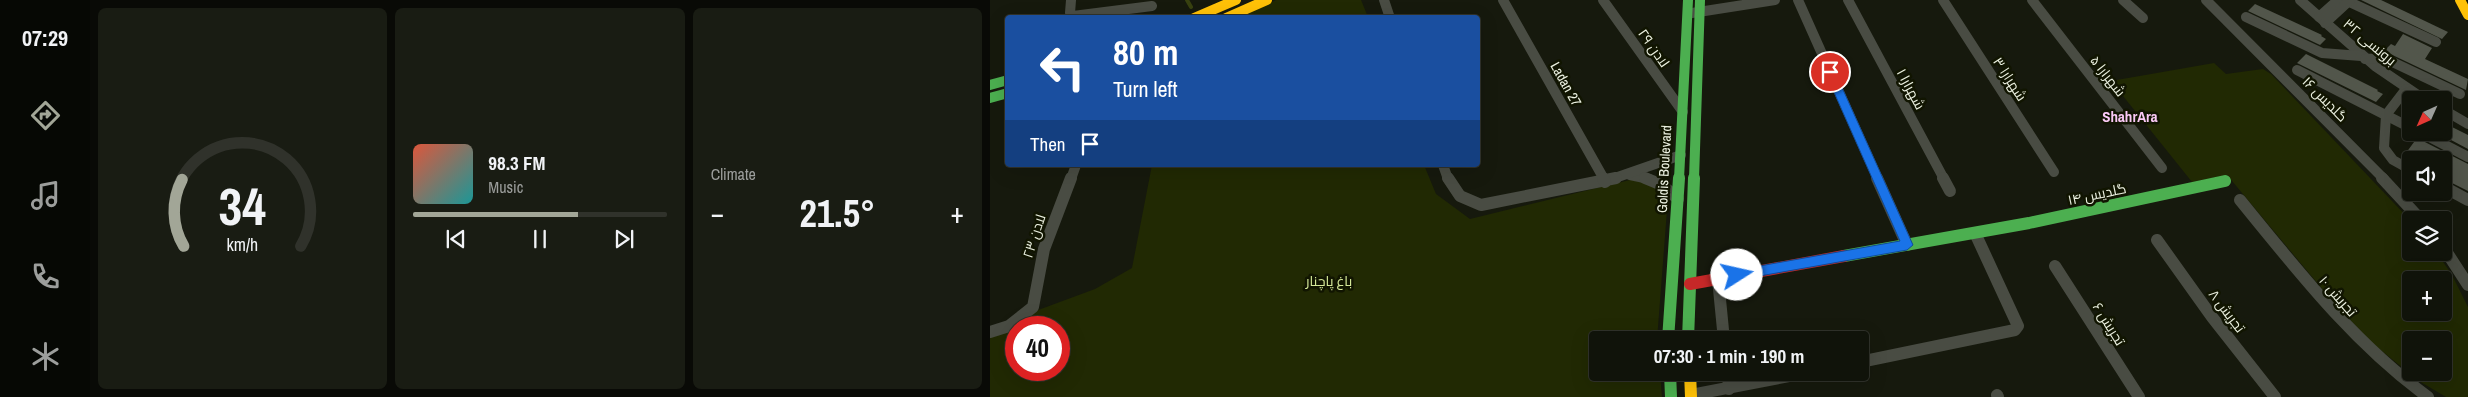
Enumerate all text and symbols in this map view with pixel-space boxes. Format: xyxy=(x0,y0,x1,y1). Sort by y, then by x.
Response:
street label: برونسی ۳۲ xyxy=(2340,15,2400,69)
text: 07:29 xyxy=(22,23,68,53)
street label: لادن ۲۹ xyxy=(1634,25,1674,71)
text: 80 m xyxy=(1113,29,1178,76)
icon: left xyxy=(1030,35,1095,100)
pin xyxy=(1809,51,1851,93)
street label: شهرارا ۵ xyxy=(2086,52,2130,100)
street label: شهرارا ۳ xyxy=(1989,54,2031,104)
icon: arrive xyxy=(1816,58,1844,86)
street label: Ladan 27 xyxy=(1547,59,1585,109)
street label: شهرارا ۱ xyxy=(1893,65,1929,113)
street label: گلدیس ۱۶ xyxy=(2299,73,2351,125)
text: Turn left xyxy=(1113,74,1178,104)
north arrow xyxy=(2402,91,2452,141)
map controls xyxy=(2402,91,2452,381)
icon: directions xyxy=(28,98,63,133)
district label: ShahrAra xyxy=(2102,106,2158,127)
street label: Goldis Boulevard xyxy=(1653,125,1675,213)
icon: arrive xyxy=(1076,130,1104,158)
text: Then xyxy=(1030,131,1066,157)
text: 98.3 FM xyxy=(488,150,545,176)
button: sound xyxy=(2402,151,2452,201)
text: Climate xyxy=(711,163,756,185)
text: 34 xyxy=(219,171,267,241)
text: Music xyxy=(488,176,523,198)
icon: music xyxy=(28,178,63,213)
street label: گلدیس ۱۴ xyxy=(2066,179,2128,209)
text: 21.5° xyxy=(799,188,875,239)
text: − xyxy=(711,194,724,232)
text: + xyxy=(951,194,964,232)
button: layers xyxy=(2402,211,2452,261)
street label: لادن ۲۳ xyxy=(1018,212,1050,260)
icon: previous xyxy=(442,225,470,253)
icon: pause xyxy=(526,225,554,253)
icon: next xyxy=(610,225,638,253)
text: km/h xyxy=(227,233,259,257)
position arrow xyxy=(1710,248,1762,300)
icon: phone xyxy=(28,259,63,294)
button: + xyxy=(2402,271,2452,321)
park label: باغ پاچنار xyxy=(1305,272,1352,291)
street label: تجریش ۱۰ xyxy=(2315,272,2361,320)
street label: تجریش ۸ xyxy=(2205,286,2249,336)
street label: تجریش ۶ xyxy=(2089,299,2129,349)
speed limit sign: 40 xyxy=(1005,316,1070,381)
button: − xyxy=(2402,331,2452,381)
icon: climate xyxy=(28,339,63,374)
text: 07:30 · 1 min · 190 m xyxy=(1654,343,1804,369)

